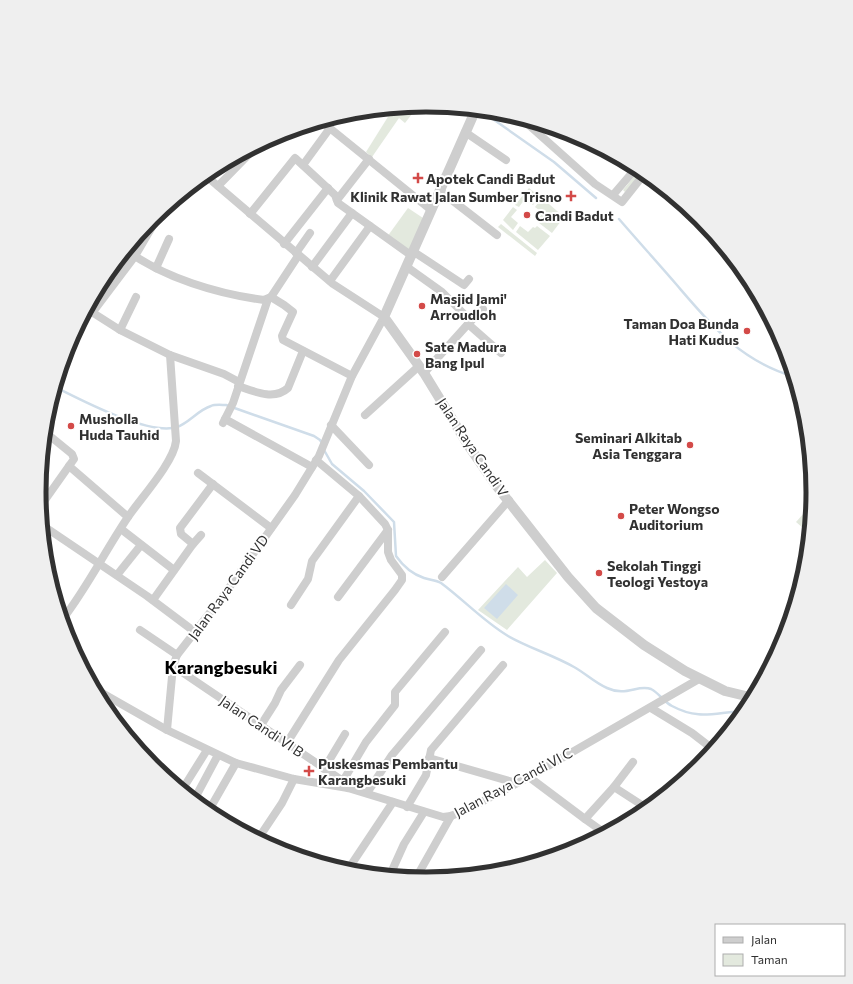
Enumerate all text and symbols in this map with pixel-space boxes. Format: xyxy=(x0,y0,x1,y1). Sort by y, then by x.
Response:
place label: Apotek Candi Badut xyxy=(426,170,555,187)
marker: Apotek Candi Badut xyxy=(413,173,423,183)
place label: Klinik Rawat Jalan Sumber Trisno xyxy=(350,188,562,205)
marker: Klinik Rawat Jalan Sumber Trisno xyxy=(565,190,577,202)
place label: Candi Badut xyxy=(535,207,614,224)
marker: Candi Badut xyxy=(522,210,532,220)
place label: Masjid Jami' Arroudloh xyxy=(430,290,507,323)
marker: Masjid Jami' Arroudloh xyxy=(417,301,427,311)
place label: Taman Doa Bunda Hati Kudus xyxy=(624,315,739,348)
marker: Taman Doa Bunda Hati Kudus xyxy=(742,326,752,336)
place label: Sate Madura Bang Ipul xyxy=(425,338,507,371)
marker: Sate Madura Bang Ipul xyxy=(412,349,422,359)
street label: Jalan Raya Candi V xyxy=(434,394,513,500)
place label: Musholla Huda Tauhid xyxy=(79,410,159,443)
marker: Musholla Huda Tauhid xyxy=(66,421,76,431)
place label: Seminari Alkitab Asia Tenggara xyxy=(575,429,682,462)
marker: Seminari Alkitab Asia Tenggara xyxy=(685,440,695,450)
place label: Peter Wongso Auditorium xyxy=(629,500,720,533)
marker: Peter Wongso Auditorium xyxy=(616,511,626,521)
street label: Jalan Raya Candi VD xyxy=(184,531,272,643)
place label: Sekolah Tinggi Teologi Yestoya xyxy=(607,557,708,590)
marker: Sekolah Tinggi Teologi Yestoya xyxy=(594,568,604,578)
district label: Karangbesuki xyxy=(164,656,278,678)
street label: Jalan Candi VI B xyxy=(217,692,307,760)
street label: Jalan Raya Candi VI C xyxy=(451,744,575,820)
place label: Puskesmas Pembantu Karangbesuki xyxy=(318,755,458,788)
marker: Puskesmas Pembantu Karangbesuki xyxy=(303,765,315,777)
legend xyxy=(715,924,845,976)
text: Jalan xyxy=(751,932,777,947)
text: Taman xyxy=(751,952,788,966)

